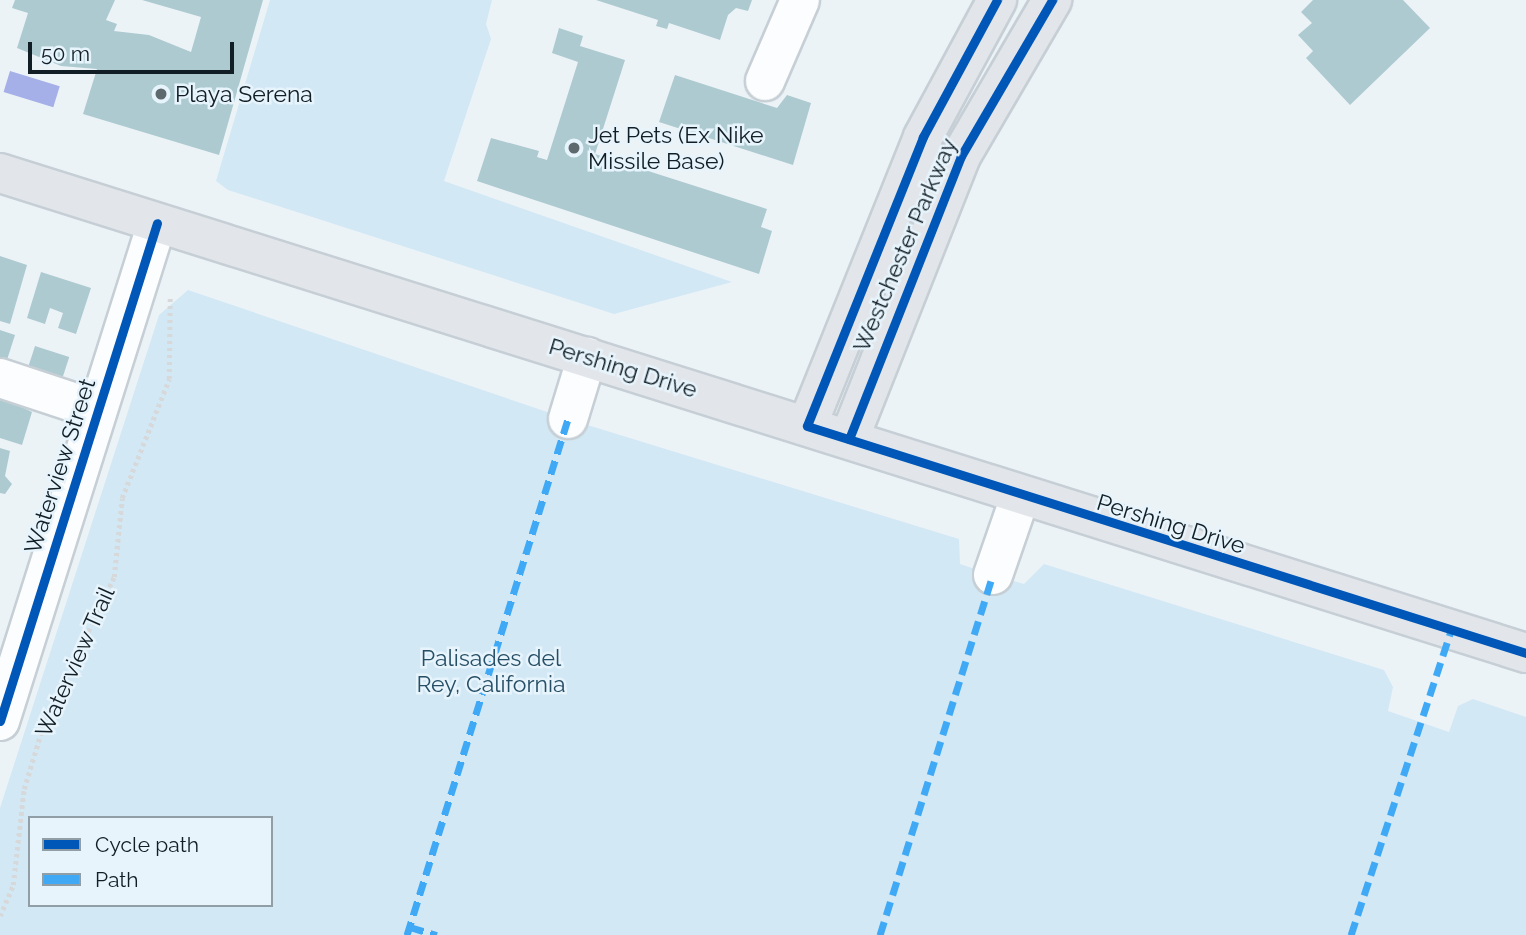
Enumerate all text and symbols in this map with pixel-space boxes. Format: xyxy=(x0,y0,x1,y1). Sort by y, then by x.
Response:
scale bar xyxy=(32,28,238,72)
text: 50 m xyxy=(41,41,90,66)
place label: Playa Serena xyxy=(175,80,313,108)
marker: Playa Serena xyxy=(153,86,169,102)
place label: Jet Pets (Ex Nike Missile Base) xyxy=(588,121,763,175)
street label: Westchester Parkway xyxy=(847,134,963,356)
marker: Jet Pets (Ex Nike Missile Base) xyxy=(566,140,582,156)
street label: Pershing Drive xyxy=(546,332,700,404)
street label: Waterview Street xyxy=(19,375,101,557)
street label: Pershing Drive xyxy=(1094,488,1248,560)
street label: Waterview Trail xyxy=(29,582,121,742)
park label: Palisades del Rey, California xyxy=(416,644,566,698)
legend xyxy=(28,816,273,907)
text: Cycle path xyxy=(95,832,199,857)
text: Path xyxy=(95,867,139,892)

